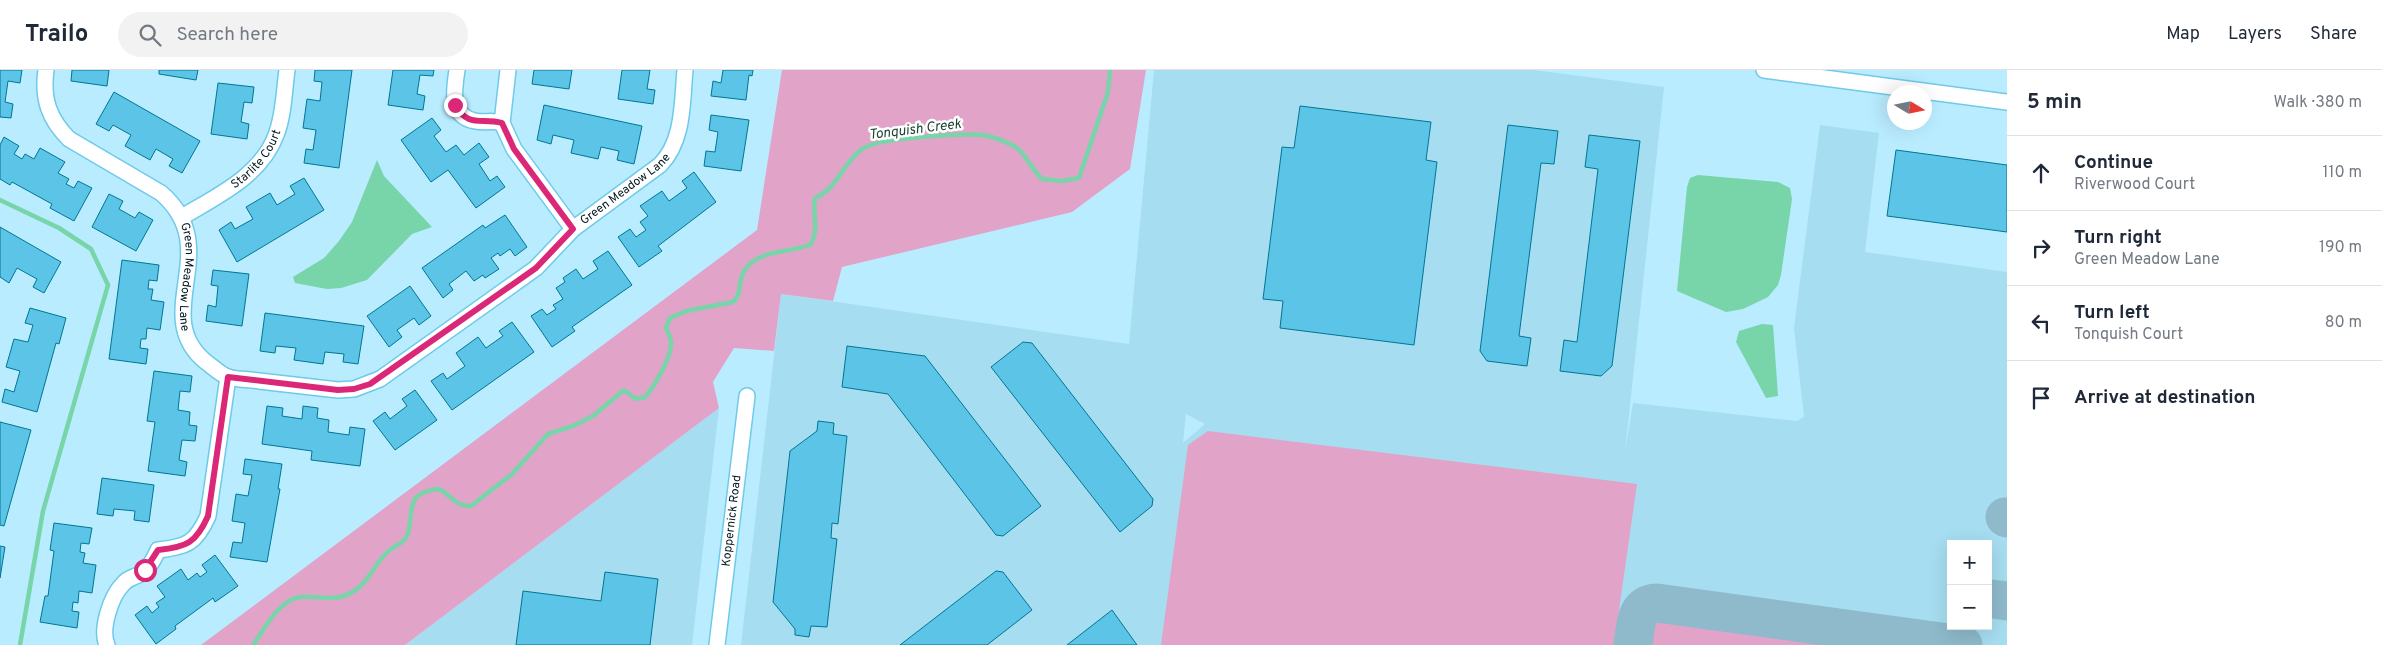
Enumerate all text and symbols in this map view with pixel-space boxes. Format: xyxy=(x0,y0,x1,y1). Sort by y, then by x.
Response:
search box xyxy=(118,12,468,57)
text: Trailo xyxy=(25,20,88,50)
icon: search xyxy=(136,21,164,49)
text: Search here xyxy=(176,23,278,47)
text: Map xyxy=(2166,23,2200,46)
text: Layers xyxy=(2228,23,2282,46)
text: Share xyxy=(2310,23,2357,46)
north arrow xyxy=(1887,85,1932,130)
text: 5 min xyxy=(2027,89,2082,116)
text: Walk · 380 m xyxy=(2274,93,2362,113)
route end xyxy=(444,94,467,117)
water label: Tonquish Creek xyxy=(868,116,963,144)
street label: Starlite Court xyxy=(228,127,285,193)
street label: Green Meadow Lane xyxy=(577,151,674,229)
text: Continue xyxy=(2074,151,2153,175)
icon: ahead xyxy=(2027,159,2055,187)
text: 110 m xyxy=(2322,163,2362,183)
text: Riverwood Court xyxy=(2074,175,2195,195)
street label: Green Meadow Lane xyxy=(175,220,197,333)
text: Turn right xyxy=(2074,226,2162,250)
icon: right xyxy=(2027,234,2055,262)
text: 190 m xyxy=(2319,238,2362,258)
text: Green Meadow Lane xyxy=(2074,250,2220,270)
text: Turn left xyxy=(2074,301,2150,325)
icon: left xyxy=(2027,309,2055,337)
text: 80 m xyxy=(2325,313,2362,333)
text: Tonquish Court xyxy=(2074,325,2183,345)
icon: arrive xyxy=(2027,384,2055,412)
text: Arrive at destination xyxy=(2074,386,2255,410)
street label: Koppernick Road xyxy=(719,474,745,568)
map controls xyxy=(1947,540,1992,630)
button: + xyxy=(1947,540,1992,585)
route start xyxy=(134,559,157,582)
button: − xyxy=(1947,585,1992,630)

